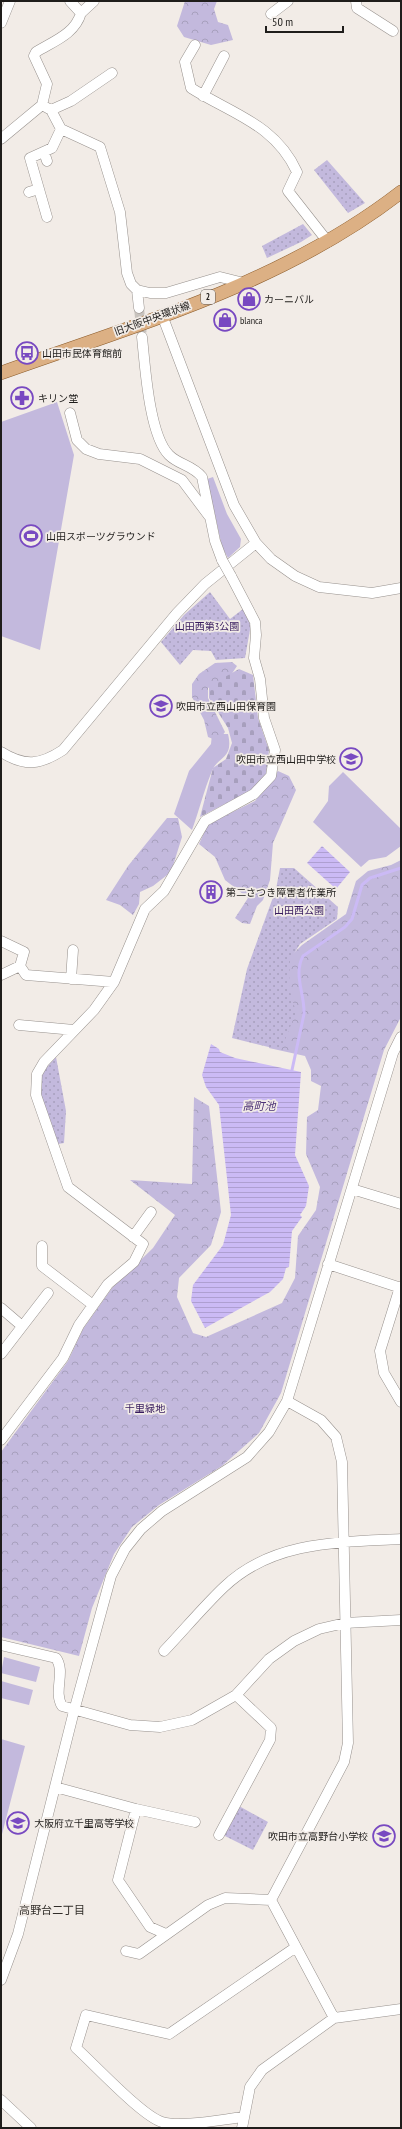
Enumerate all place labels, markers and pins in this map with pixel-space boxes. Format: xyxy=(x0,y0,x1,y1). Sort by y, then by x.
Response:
shop icon: カーニバル xyxy=(236,286,262,312)
place label: カーニバル xyxy=(264,293,314,306)
shop icon: blanca xyxy=(212,307,238,333)
place label: blanca xyxy=(240,314,263,327)
bus stop icon: 山田市民体育館前 xyxy=(14,340,40,366)
place label: 山田市民体育館前 xyxy=(42,347,122,360)
pharmacy icon: キリン堂 xyxy=(9,385,35,411)
place label: キリン堂 xyxy=(38,392,78,405)
sports icon: 山田スポーツグラウンド xyxy=(18,523,44,549)
place label: 山田スポーツグラウンド xyxy=(46,530,156,543)
school or university icon: 吹田市立西山田保育園 xyxy=(148,693,174,719)
place label: 吹田市立西山田保育園 xyxy=(176,700,276,713)
school or university icon: 吹田市立西山田中学校 xyxy=(338,746,364,772)
place label: 吹田市立西山田中学校 xyxy=(236,753,336,766)
building icon: 第二さつき障害者作業所 xyxy=(198,879,224,905)
place label: 第二さつき障害者作業所 xyxy=(226,886,336,899)
school or university icon: 大阪府立千里高等学校 xyxy=(5,1810,31,1836)
place label: 大阪府立千里高等学校 xyxy=(34,1817,134,1830)
school or university icon: 吹田市立高野台小学校 xyxy=(371,1823,397,1849)
place label: 吹田市立高野台小学校 xyxy=(268,1830,368,1843)

